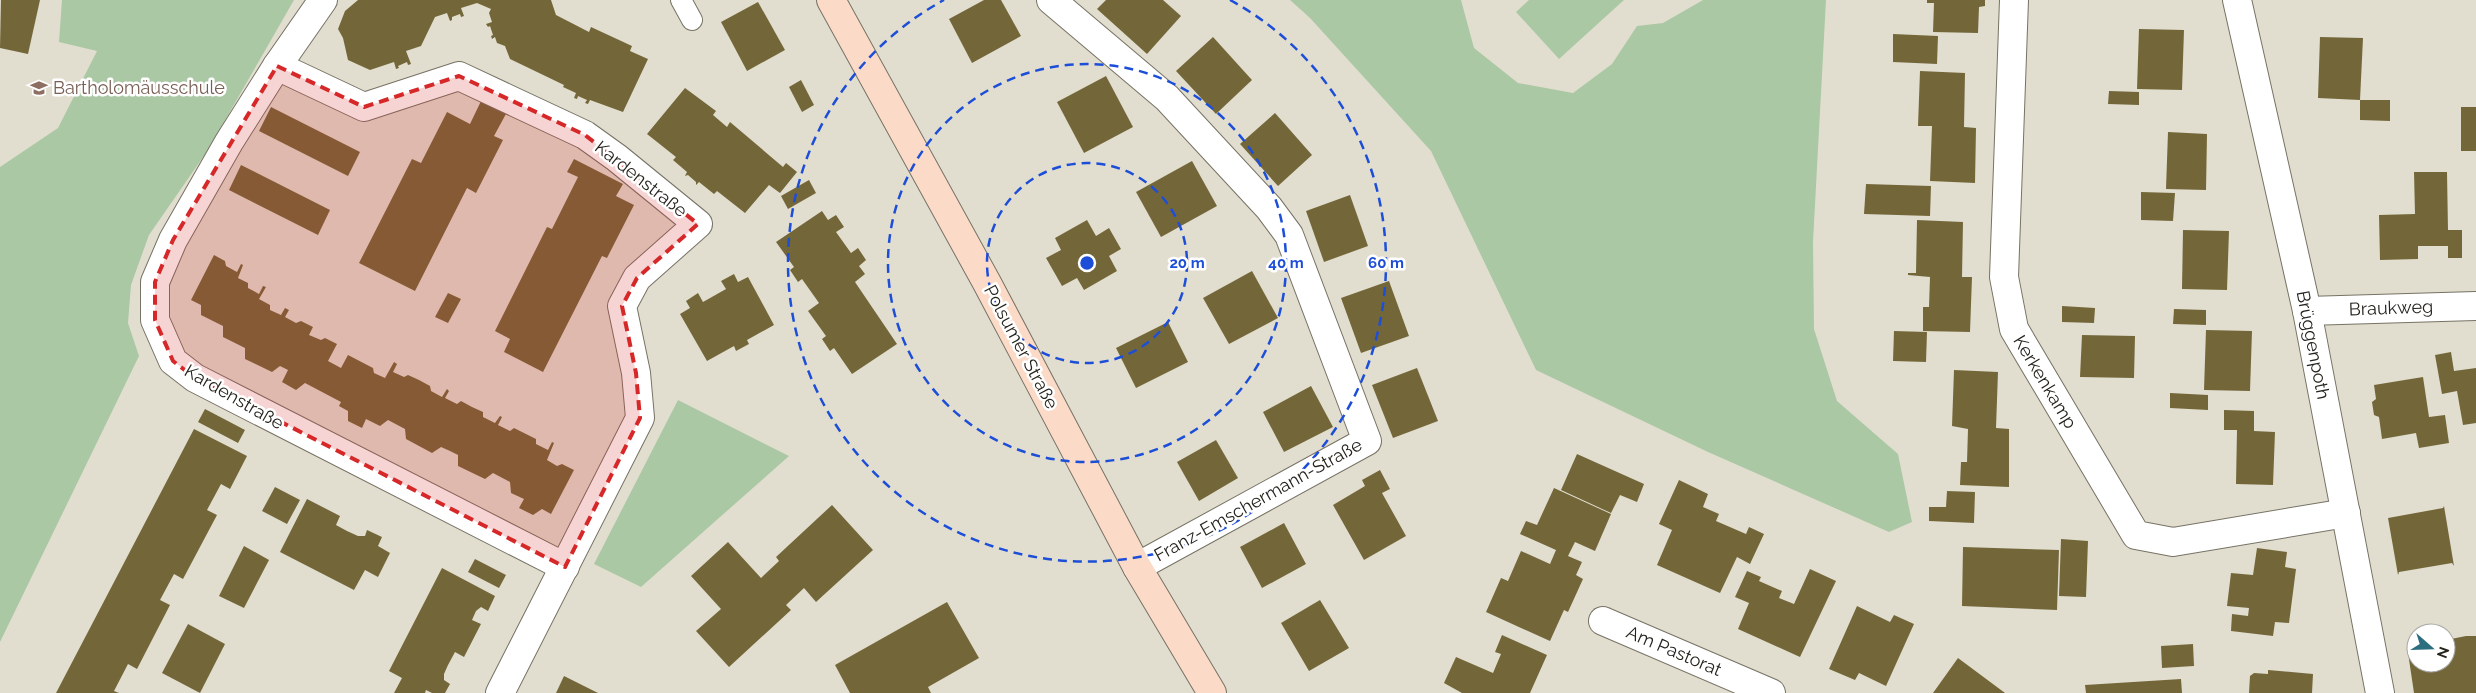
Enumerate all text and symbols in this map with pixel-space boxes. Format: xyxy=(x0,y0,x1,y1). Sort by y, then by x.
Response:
place label: Bartholomäusschule xyxy=(53,77,225,98)
school or university icon: Bartholomäusschule xyxy=(29,78,49,98)
street label: Kardenstraße xyxy=(591,136,692,221)
centre of rings xyxy=(1078,254,1096,272)
text: 20 m xyxy=(1169,254,1205,272)
text: 40 m xyxy=(1268,254,1304,272)
text: 60 m xyxy=(1368,254,1404,272)
street label: Polsumer Straße xyxy=(980,281,1063,413)
street label: Brüggenpoth xyxy=(2293,289,2334,401)
street label: Braukweg xyxy=(2348,296,2433,319)
street label: Kerkenkamp xyxy=(2009,331,2081,432)
street label: Kardenstraße xyxy=(181,360,288,434)
street label: Franz-Emschermann-Straße xyxy=(1150,433,1366,566)
street label: Am Pastorat xyxy=(1623,621,1725,680)
north arrow xyxy=(2406,623,2456,673)
text: N xyxy=(2434,645,2453,660)

